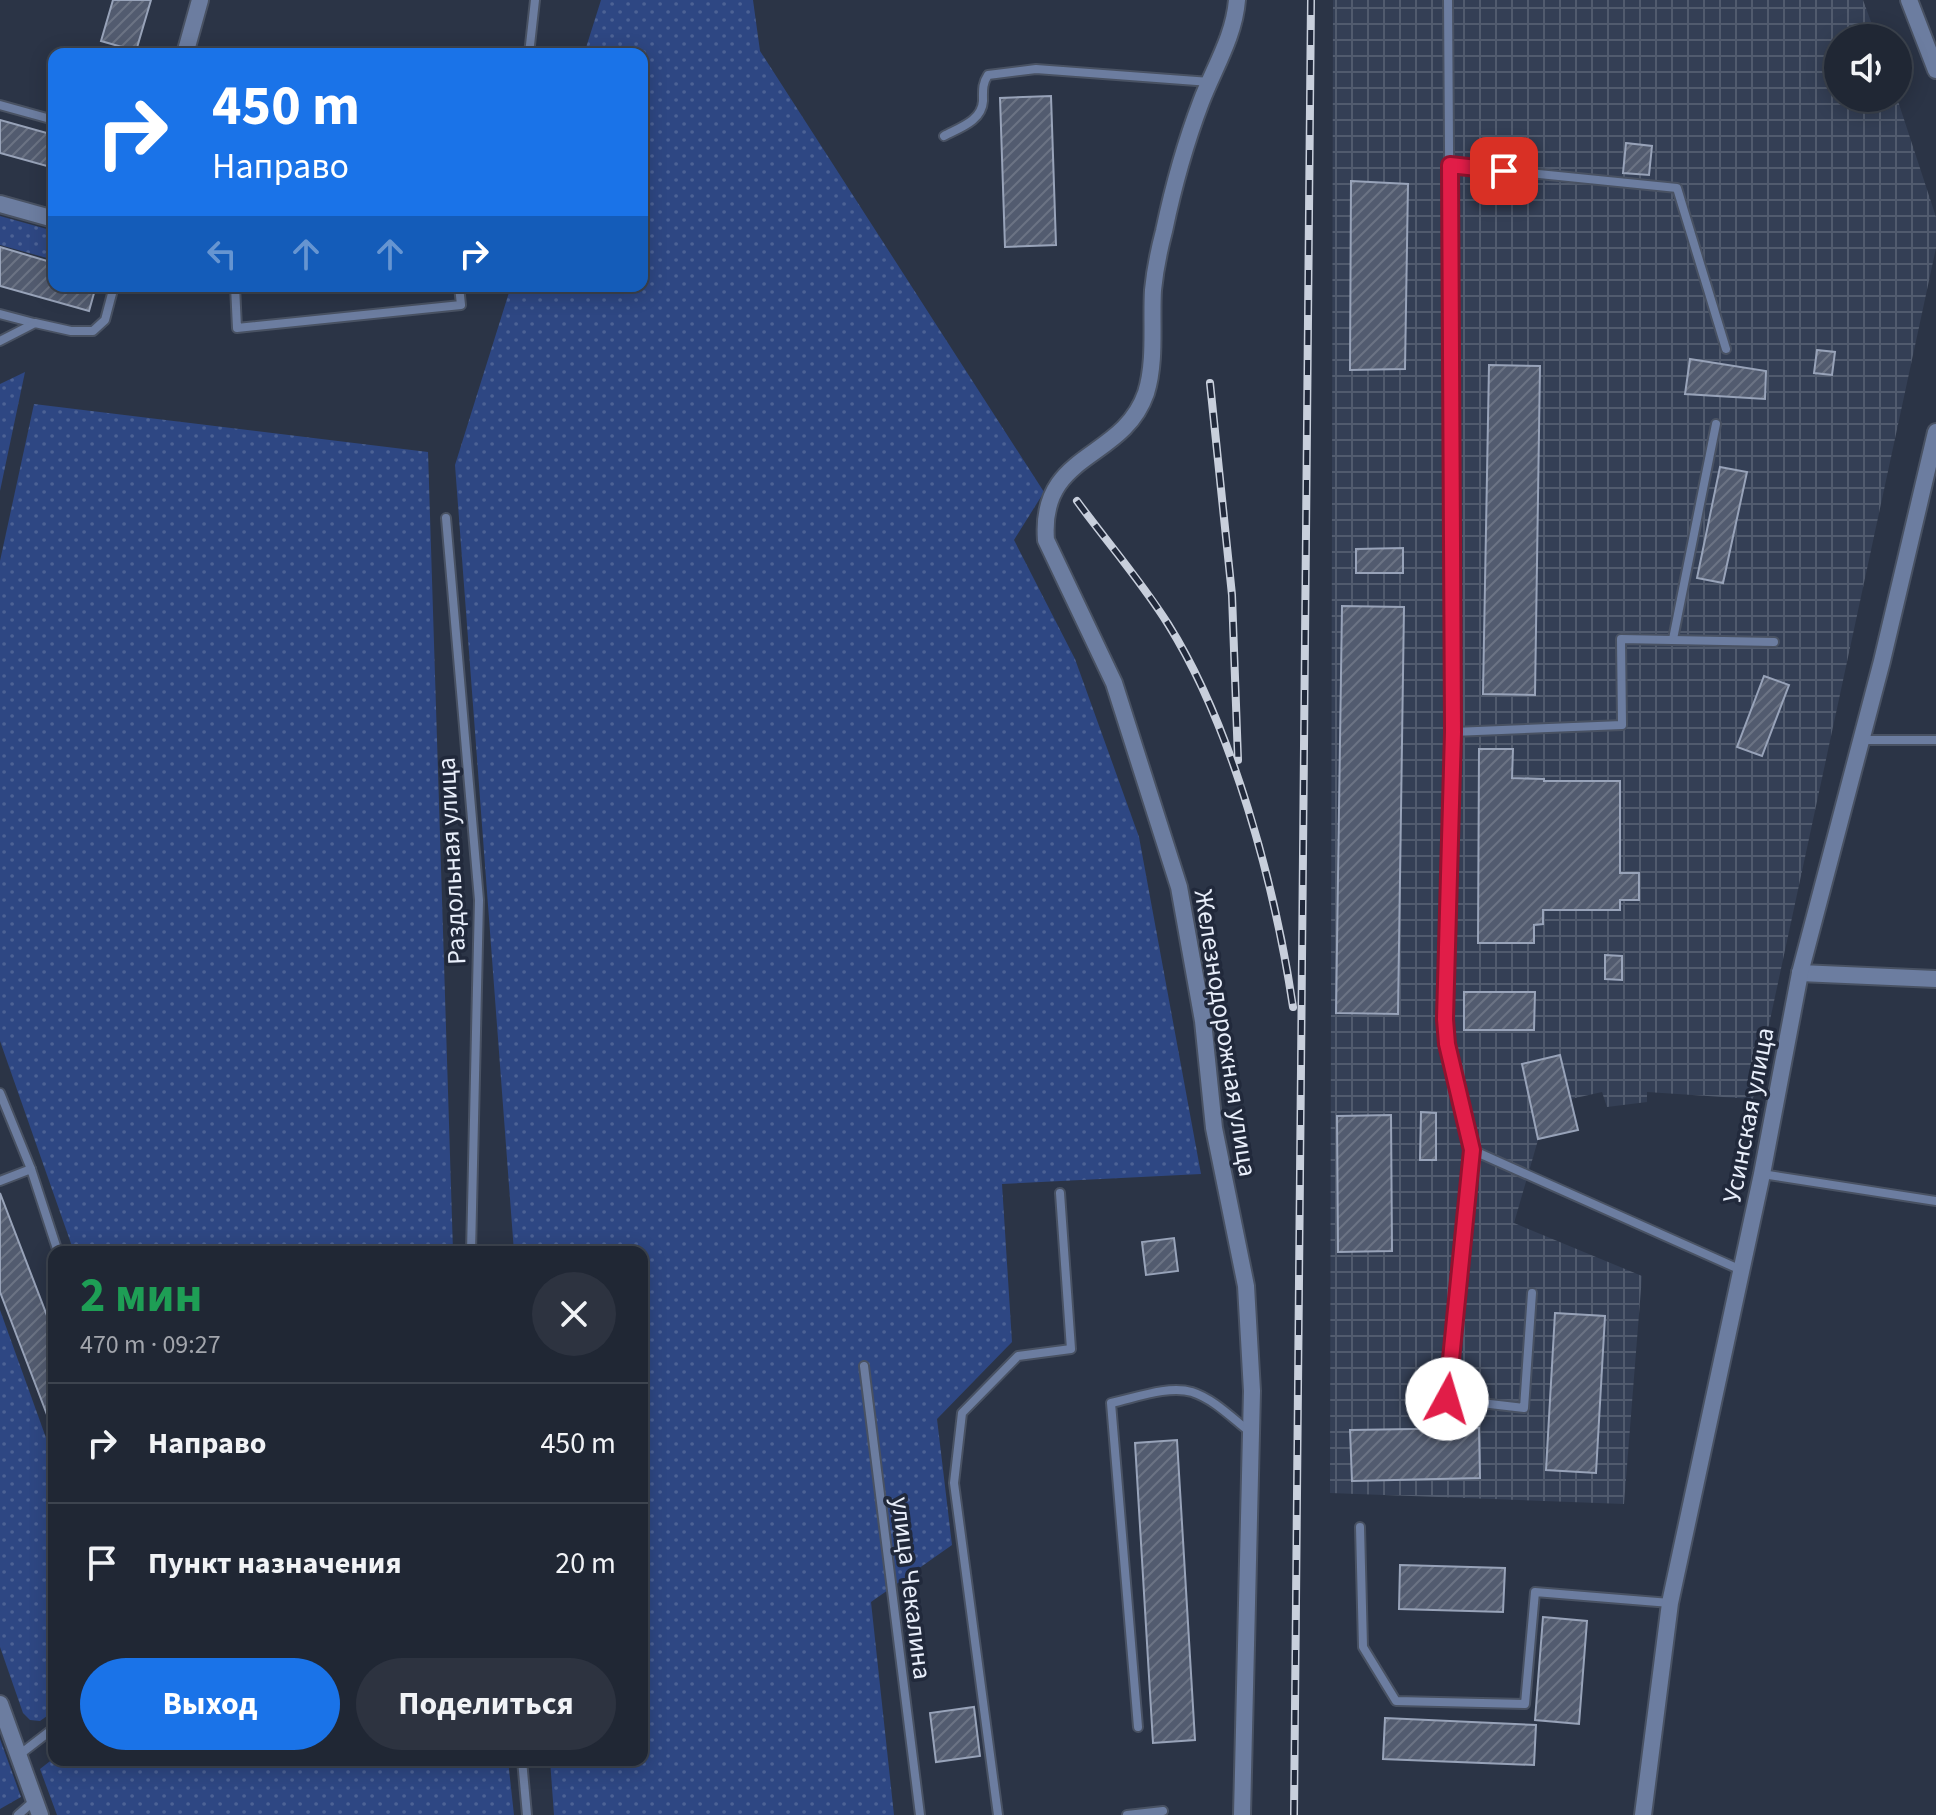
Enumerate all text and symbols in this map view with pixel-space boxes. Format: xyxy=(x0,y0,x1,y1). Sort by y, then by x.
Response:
map controls xyxy=(1824,24,1912,112)
button: sound xyxy=(1824,24,1912,112)
text: 450 m xyxy=(212,67,360,146)
icon: right xyxy=(80,80,184,184)
pin xyxy=(1470,137,1538,205)
text: Направо xyxy=(212,141,349,192)
icon: arrive xyxy=(1482,149,1526,193)
icon: left xyxy=(200,232,244,276)
icon: ahead xyxy=(284,232,328,276)
icon: ahead xyxy=(368,232,412,276)
icon: right xyxy=(452,232,496,276)
street label: Раздольная улица xyxy=(428,756,475,966)
street label: Железнодорожная улица xyxy=(1185,887,1266,1179)
street label: Усинская улица xyxy=(1713,1024,1784,1206)
text: 2 мин xyxy=(80,1262,203,1330)
button: close xyxy=(532,1272,616,1356)
text: 470 m · 09:27 xyxy=(80,1326,221,1363)
position arrow xyxy=(1405,1357,1489,1441)
icon: right xyxy=(80,1421,124,1465)
text: Направо xyxy=(148,1422,266,1465)
text: 450 m xyxy=(540,1422,616,1465)
street label: улица Чекалина xyxy=(882,1495,941,1681)
icon: arrive xyxy=(80,1541,124,1585)
text: Пункт назначения xyxy=(148,1542,402,1585)
text: 20 m xyxy=(555,1542,616,1585)
button: Выход xyxy=(80,1658,340,1750)
button: Поделиться xyxy=(356,1658,616,1750)

